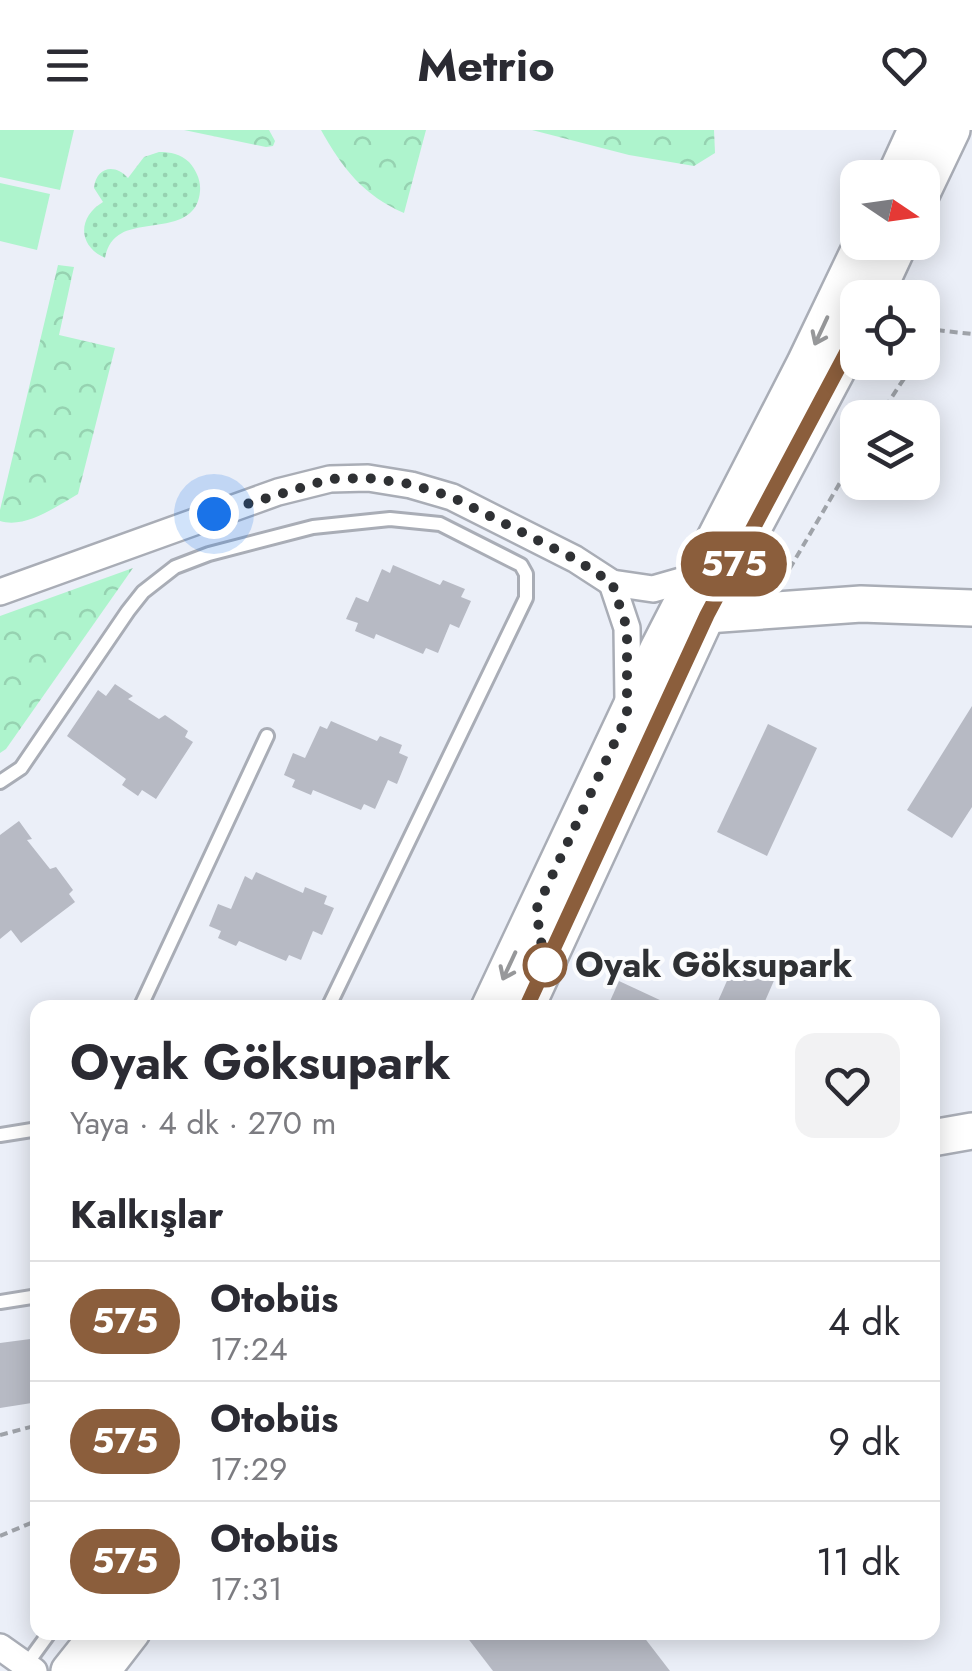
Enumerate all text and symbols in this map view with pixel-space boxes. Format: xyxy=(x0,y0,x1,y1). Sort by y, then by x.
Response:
text: Metrio xyxy=(417,33,555,98)
icon: menu xyxy=(40,38,95,93)
icon: heart xyxy=(877,38,932,93)
north arrow xyxy=(840,160,940,260)
map controls xyxy=(840,160,940,500)
button: locate xyxy=(840,280,940,380)
one-way arrow xyxy=(810,315,829,345)
button: layers xyxy=(840,400,940,500)
your location xyxy=(189,489,239,539)
line badge: 575 xyxy=(676,532,792,596)
text: 575 xyxy=(701,539,767,589)
place label: Oyak Göksupark xyxy=(575,940,853,990)
marker: Oyak Göksupark xyxy=(524,944,566,986)
one-way arrow xyxy=(498,951,517,981)
text: Oyak Göksupark xyxy=(70,1028,451,1097)
button: heart xyxy=(795,1033,900,1138)
text: Yaya · 4 dk · 270 m xyxy=(70,1100,336,1146)
text: Kalkışlar xyxy=(70,1187,223,1242)
text: Otobüs xyxy=(210,1271,338,1326)
text: 4 dk xyxy=(828,1294,900,1349)
text: 575 xyxy=(92,1296,158,1346)
text: 17:24 xyxy=(210,1326,288,1372)
text: Otobüs xyxy=(210,1391,338,1446)
text: 9 dk xyxy=(828,1414,900,1469)
text: 575 xyxy=(92,1416,158,1466)
text: 17:29 xyxy=(210,1446,287,1492)
text: Otobüs xyxy=(210,1511,338,1566)
text: 11 dk xyxy=(816,1534,900,1589)
text: 575 xyxy=(92,1536,158,1586)
text: 17:31 xyxy=(210,1566,283,1612)

